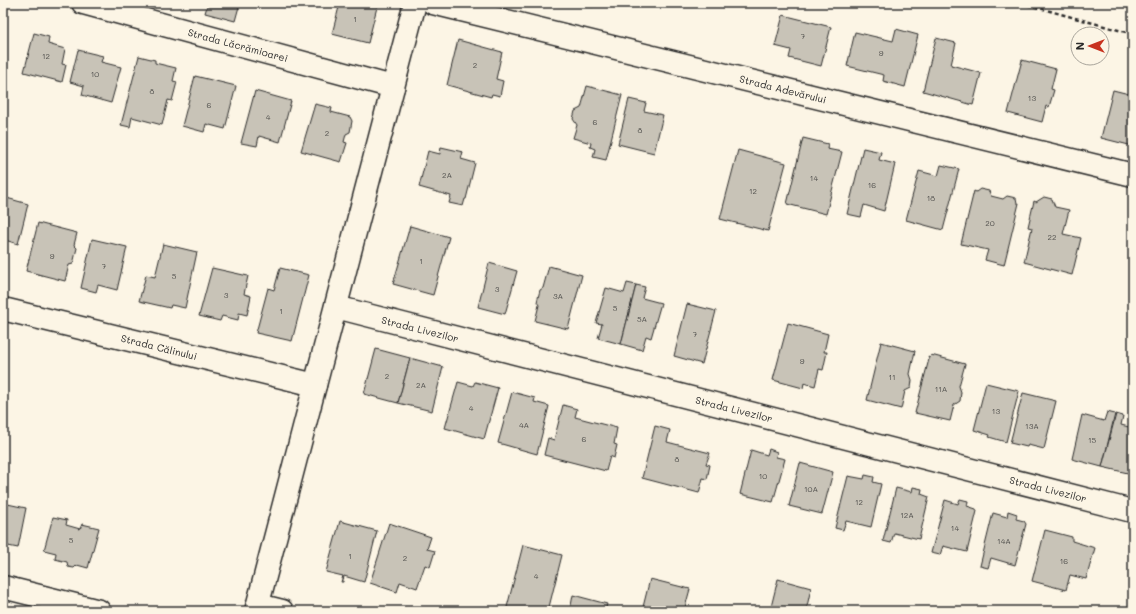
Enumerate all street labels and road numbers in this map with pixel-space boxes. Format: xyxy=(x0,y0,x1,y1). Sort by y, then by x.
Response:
street label: Strada Lăcrămioarei xyxy=(186,25,290,65)
street label: Strada Adevărului xyxy=(738,71,828,107)
street label: Strada Livezilor xyxy=(380,313,460,345)
street label: Strada Călinului xyxy=(119,331,199,363)
street label: Strada Livezilor xyxy=(694,393,774,425)
street label: Strada Livezilor xyxy=(1008,473,1088,505)

